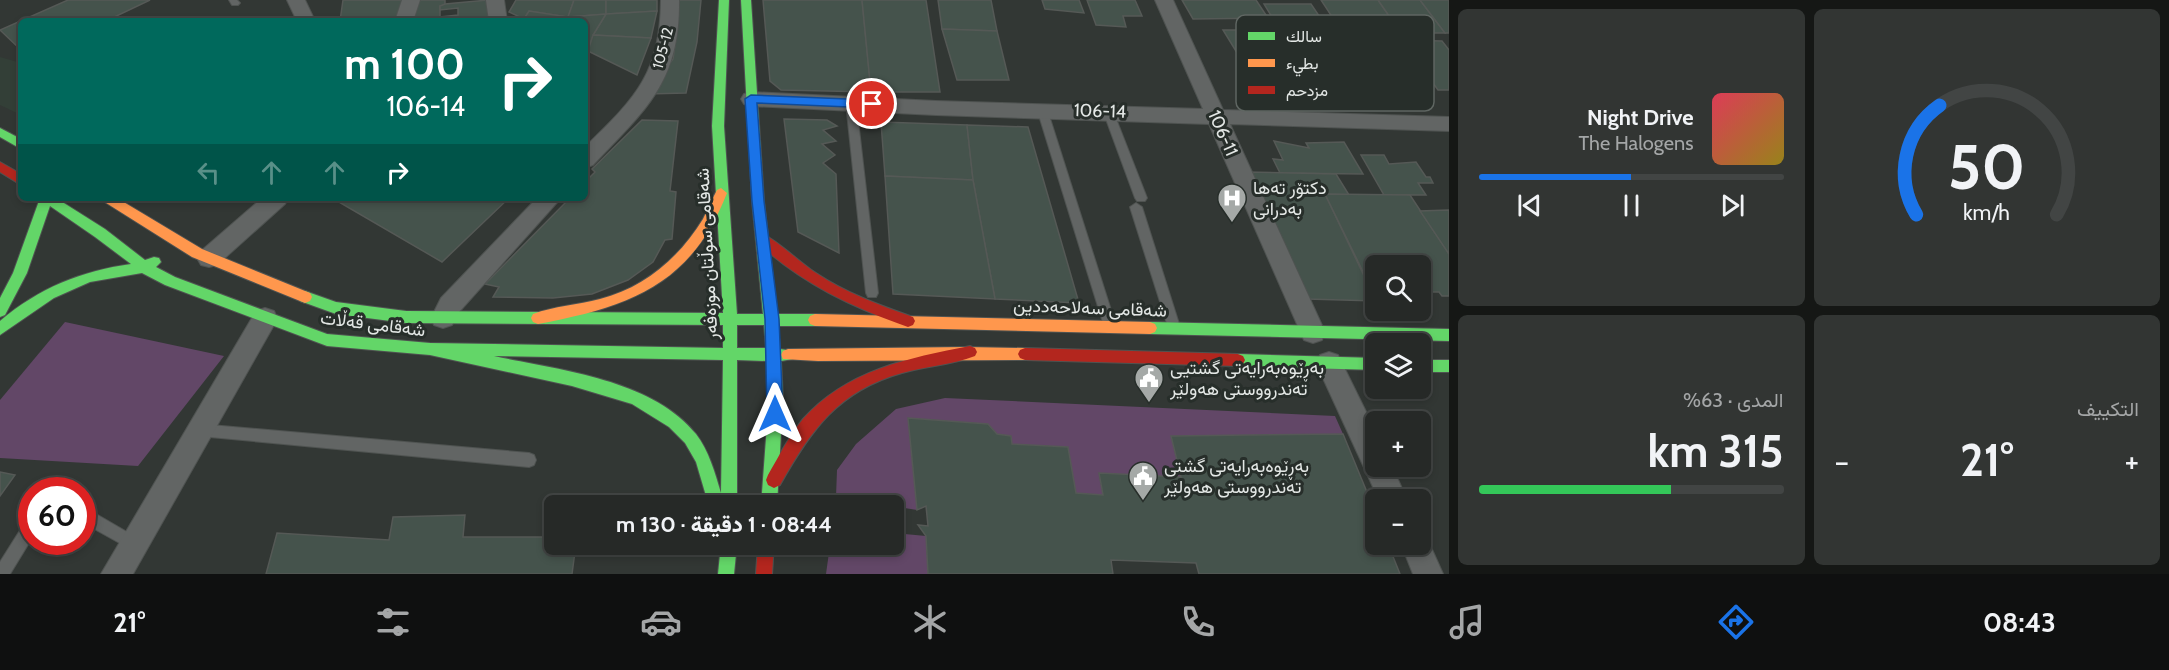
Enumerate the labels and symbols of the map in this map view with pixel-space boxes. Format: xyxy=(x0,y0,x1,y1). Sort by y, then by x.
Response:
legend xyxy=(1236,15,1434,111)
street label: 105-12 xyxy=(649,25,677,71)
text: سالك xyxy=(1286,27,1322,46)
text: بطيء xyxy=(1286,54,1318,77)
pin xyxy=(846,78,897,129)
text: مزدحم xyxy=(1286,81,1328,101)
street label: 106-14 xyxy=(1073,99,1127,123)
street label: 106-11 xyxy=(1203,107,1243,159)
street label: شەقامی سوڵتان موزەفەر xyxy=(692,168,723,341)
place label: دکتۆر تەها بەدرانی xyxy=(1253,177,1327,220)
hospital icon: دکتۆر تەها بەدرانی xyxy=(1216,182,1248,224)
street label: شەقامی سەلاحەددین xyxy=(1013,294,1167,322)
street label: شەقامی قەڵات xyxy=(319,307,427,341)
place label: بەڕێوەبەرایەتی گشتیی تەندرووستی هەولێر xyxy=(1169,357,1324,400)
public building icon: بەڕێوەبەرایەتی گشتیی تەندرووستی هەولێر xyxy=(1133,362,1165,404)
position arrow xyxy=(743,382,807,446)
place label: بەڕێوەبەرایەتی گشتی تەندرووستی هەولێر xyxy=(1163,455,1309,498)
public building icon: بەڕێوەبەرایەتی گشتی تەندرووستی هەولێر xyxy=(1127,460,1159,502)
speed limit sign: 60 xyxy=(18,477,96,555)

